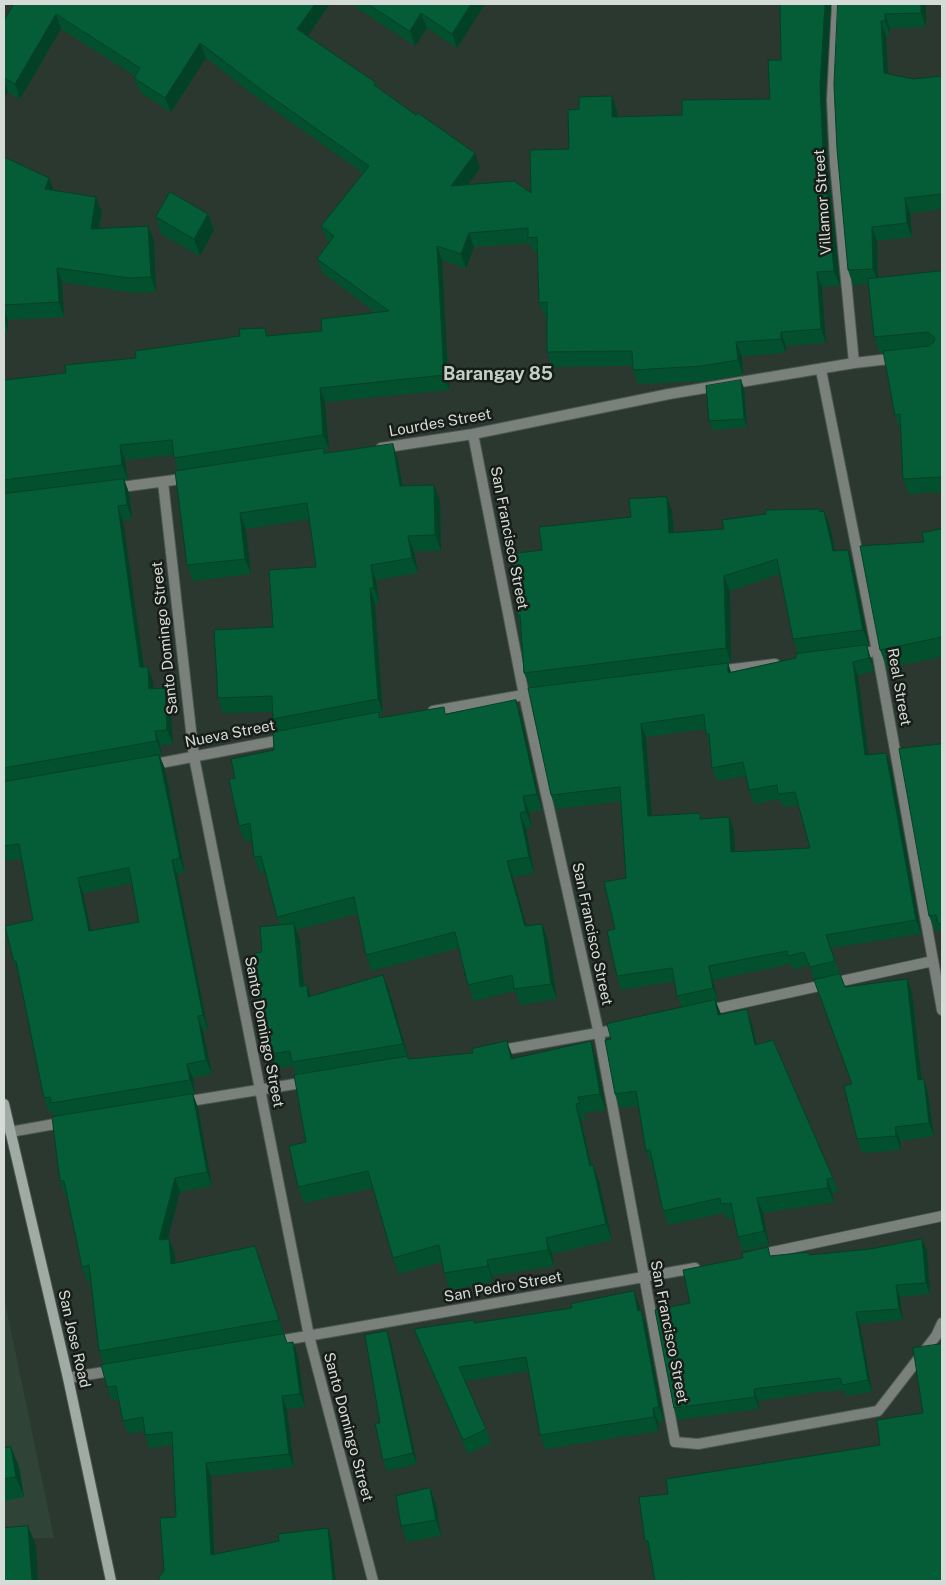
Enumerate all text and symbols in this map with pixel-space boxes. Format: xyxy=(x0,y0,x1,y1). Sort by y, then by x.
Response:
street label: Villamor Street xyxy=(810,149,836,255)
district label: Barangay 85 xyxy=(443,363,553,385)
street label: Lourdes Street xyxy=(387,405,493,441)
street label: San Francisco Street xyxy=(486,465,532,611)
street label: Santo Domingo Street xyxy=(148,561,182,715)
street label: Real Street xyxy=(883,647,915,727)
street label: Nueva Street xyxy=(183,716,277,752)
street label: San Francisco Street xyxy=(568,861,616,1007)
street label: Santo Domingo Street xyxy=(240,955,288,1109)
street label: San Francisco Street xyxy=(646,1259,692,1405)
street label: San Pedro Street xyxy=(443,1268,563,1306)
street label: San Jose Road xyxy=(54,1288,94,1390)
street label: Santo Domingo Street xyxy=(319,1350,377,1504)

